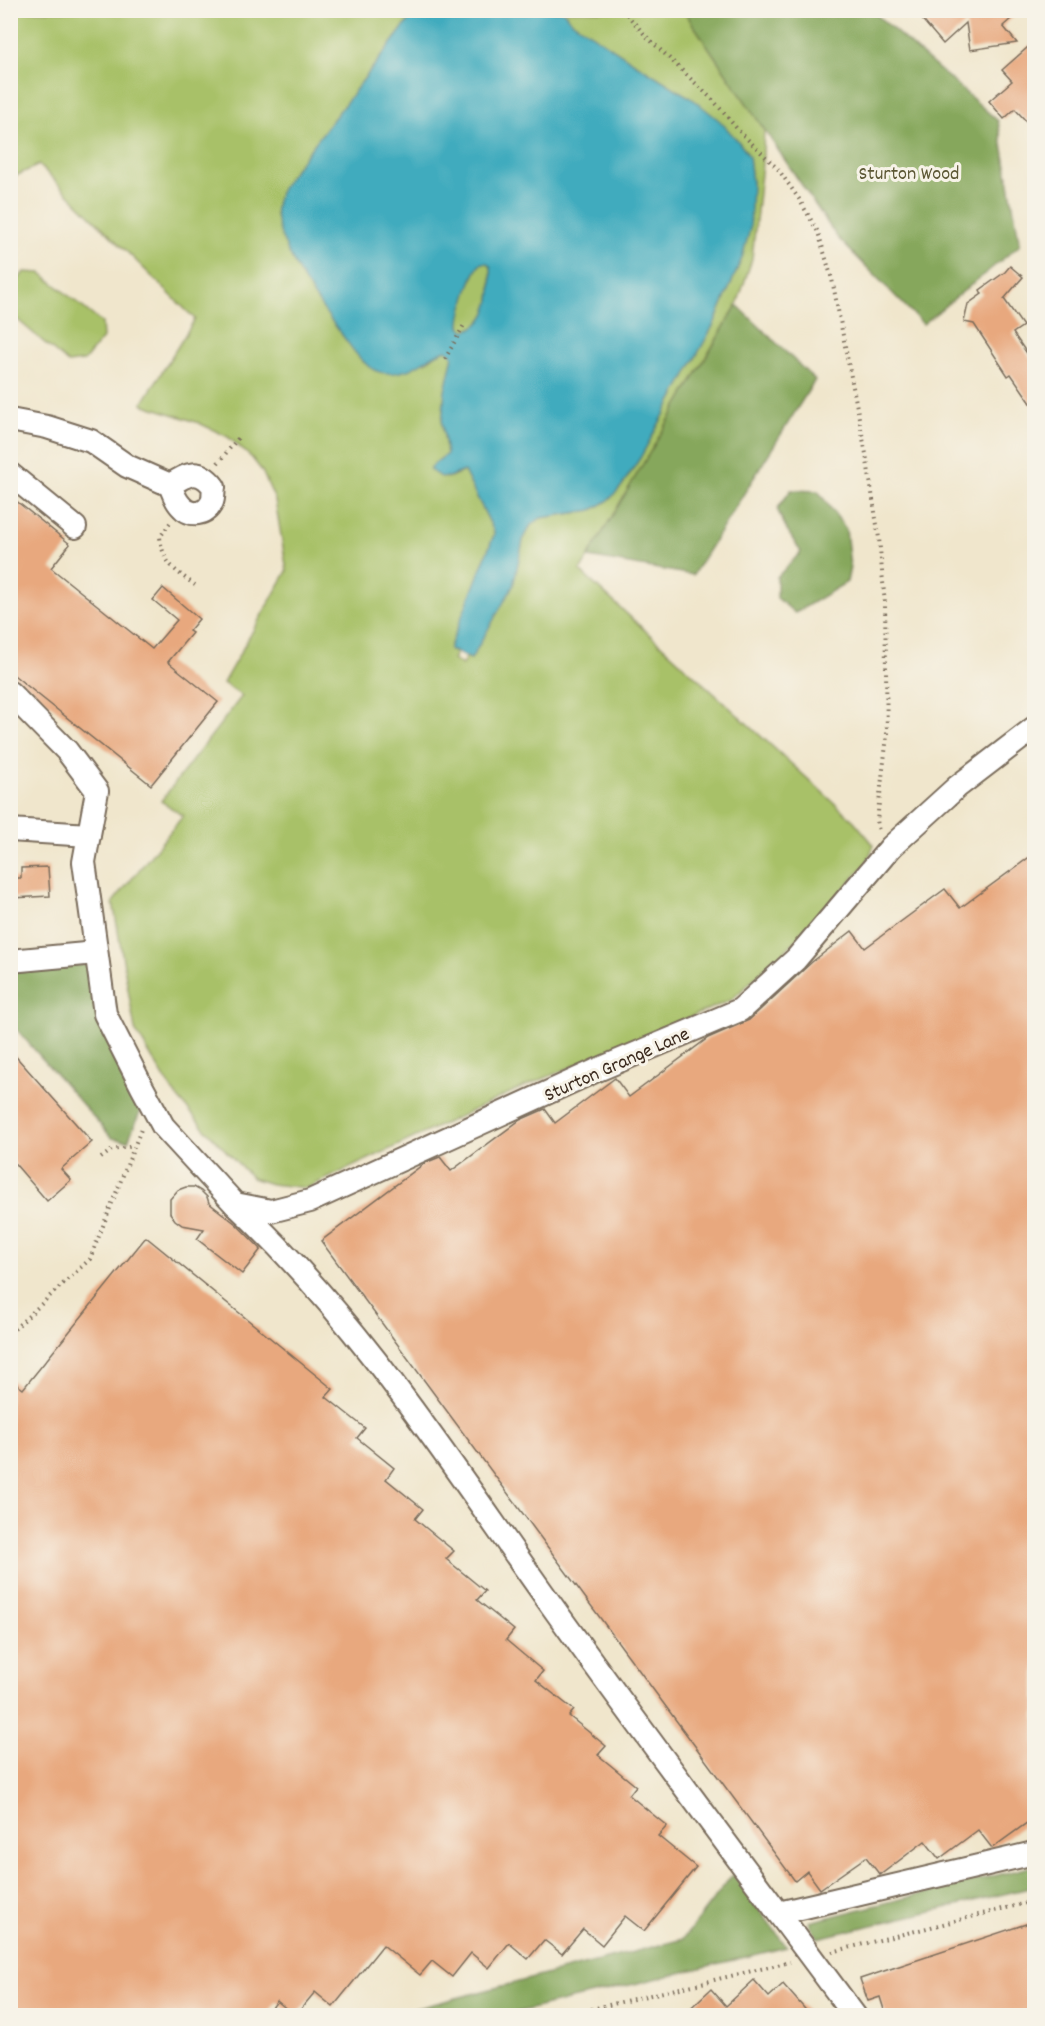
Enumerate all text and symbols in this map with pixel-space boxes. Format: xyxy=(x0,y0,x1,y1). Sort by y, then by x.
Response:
park label: Sturton Wood xyxy=(859,161,960,189)
street label: Sturton Grange Lane xyxy=(540,1021,694,1110)

